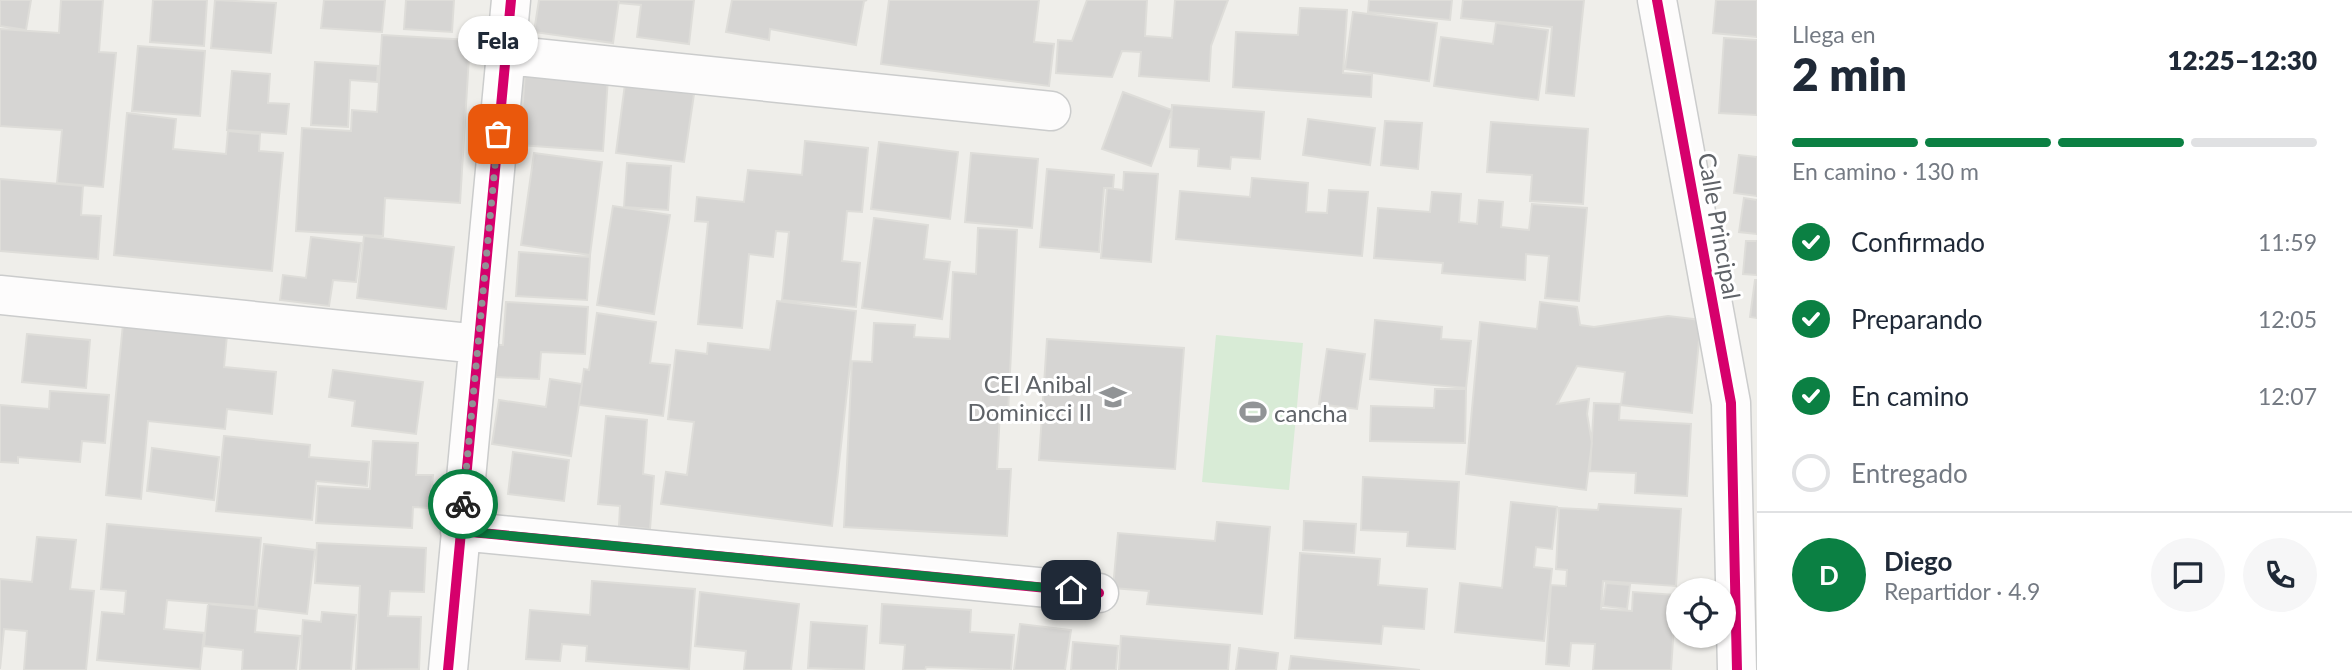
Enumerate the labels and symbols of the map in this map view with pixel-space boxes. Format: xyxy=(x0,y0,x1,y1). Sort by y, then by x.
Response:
callout: Fela xyxy=(458,15,538,64)
pin xyxy=(468,104,528,164)
street label: Calle Principal xyxy=(1693,150,1747,302)
place label: CEI Anibal Dominicci II xyxy=(968,369,1092,426)
school or university icon: CEI Anibal Dominicci II xyxy=(1098,382,1128,412)
sports icon: cancha xyxy=(1238,397,1268,427)
place label: cancha xyxy=(1274,398,1348,427)
courier xyxy=(428,469,498,539)
pin xyxy=(1041,560,1101,620)

